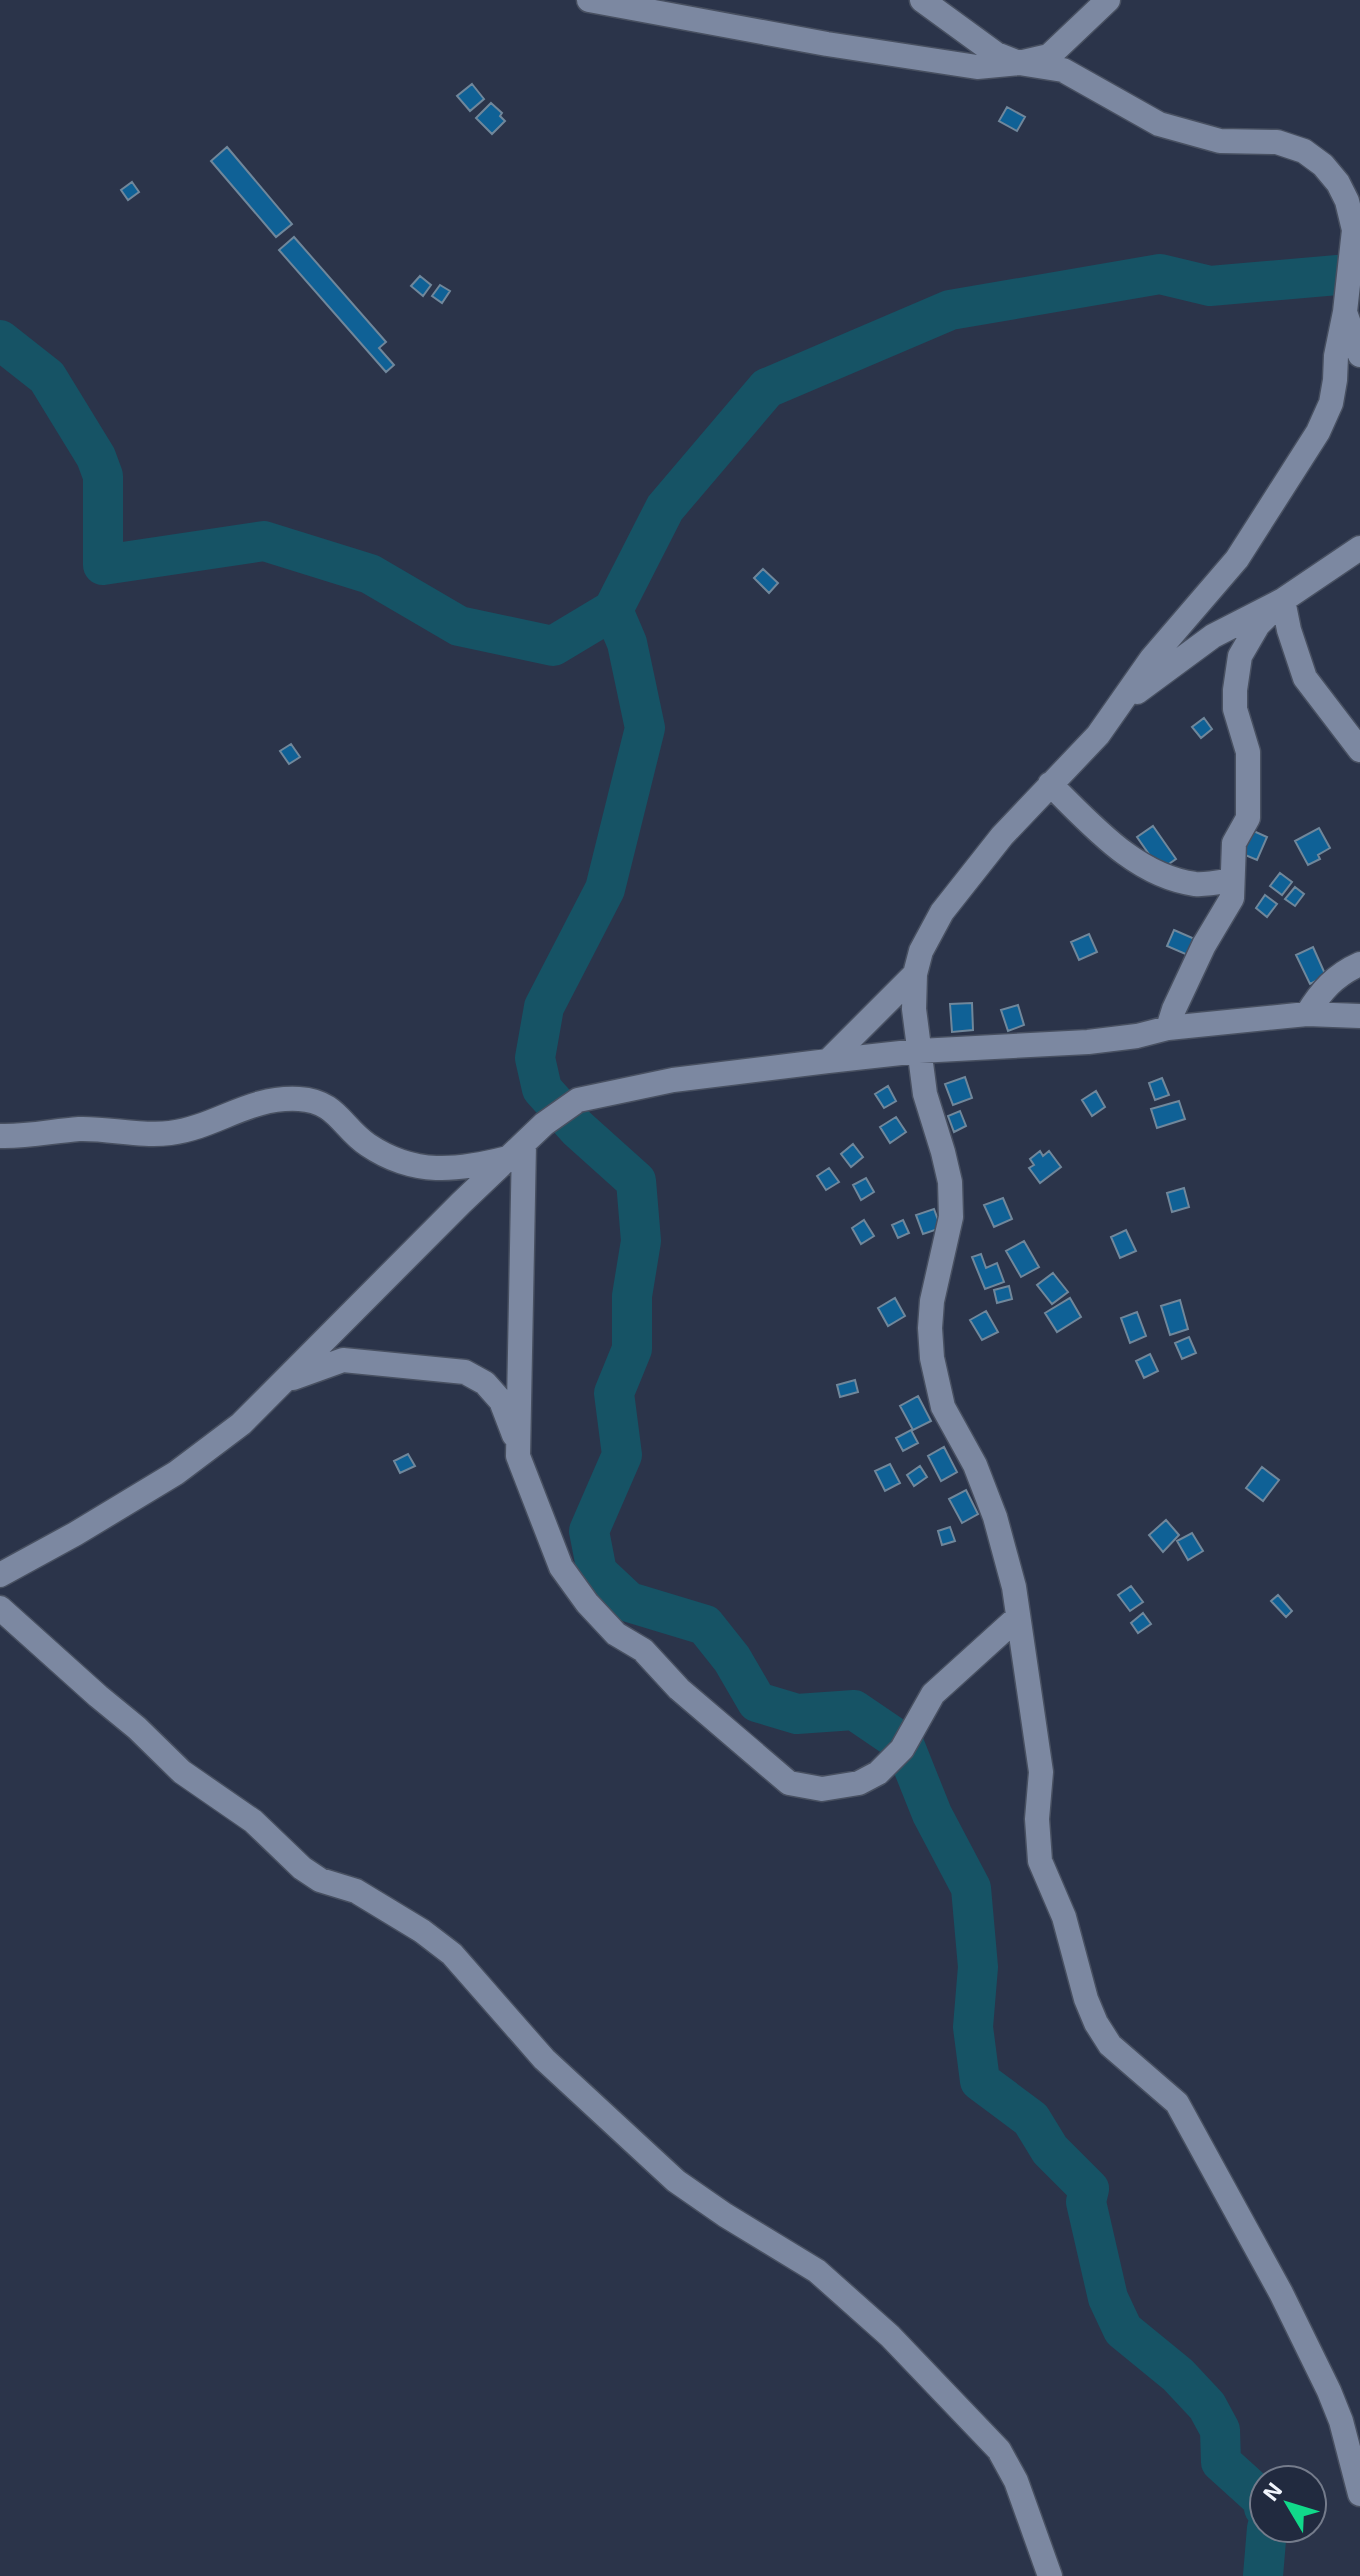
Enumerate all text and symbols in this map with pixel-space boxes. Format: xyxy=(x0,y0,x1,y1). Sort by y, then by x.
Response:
north arrow xyxy=(1248,2464,1328,2544)
text: N xyxy=(1256,2477,1287,2505)

